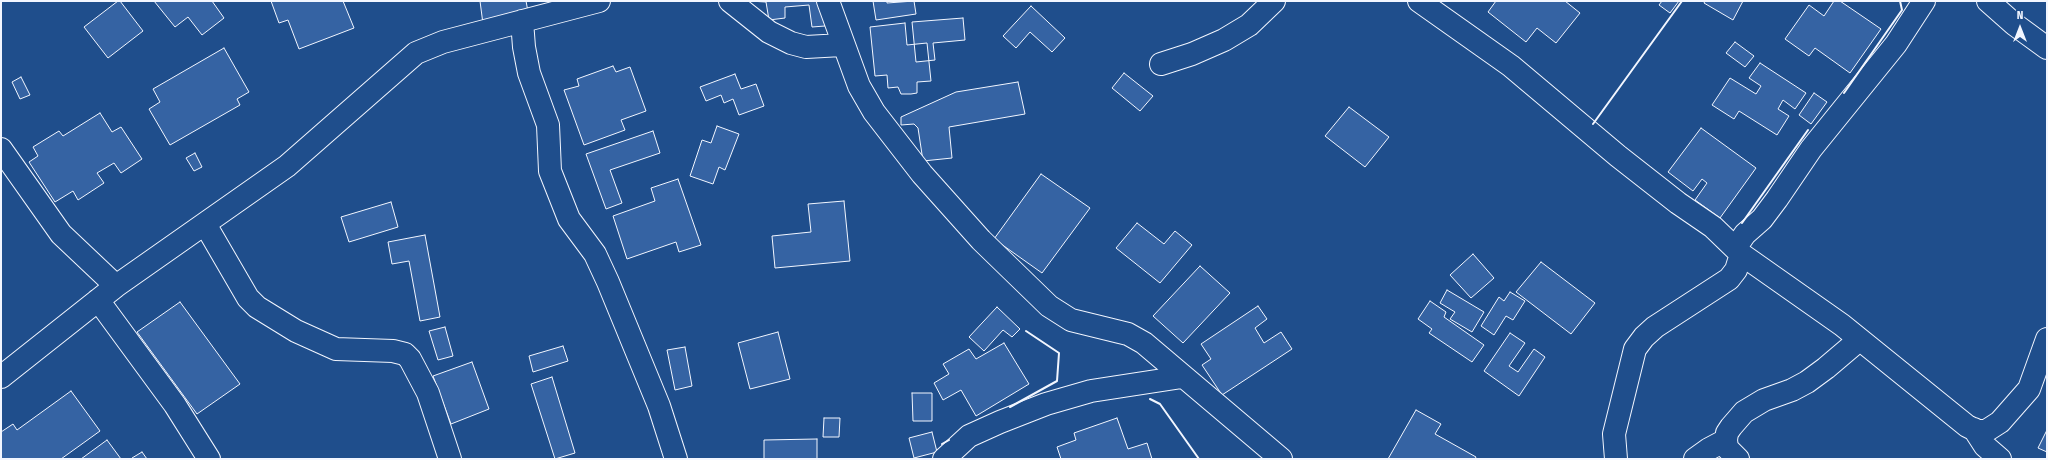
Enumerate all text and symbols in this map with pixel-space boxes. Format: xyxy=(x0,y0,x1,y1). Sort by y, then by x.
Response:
north arrow xyxy=(2000,8,2040,48)
text: N xyxy=(2017,9,2023,22)

